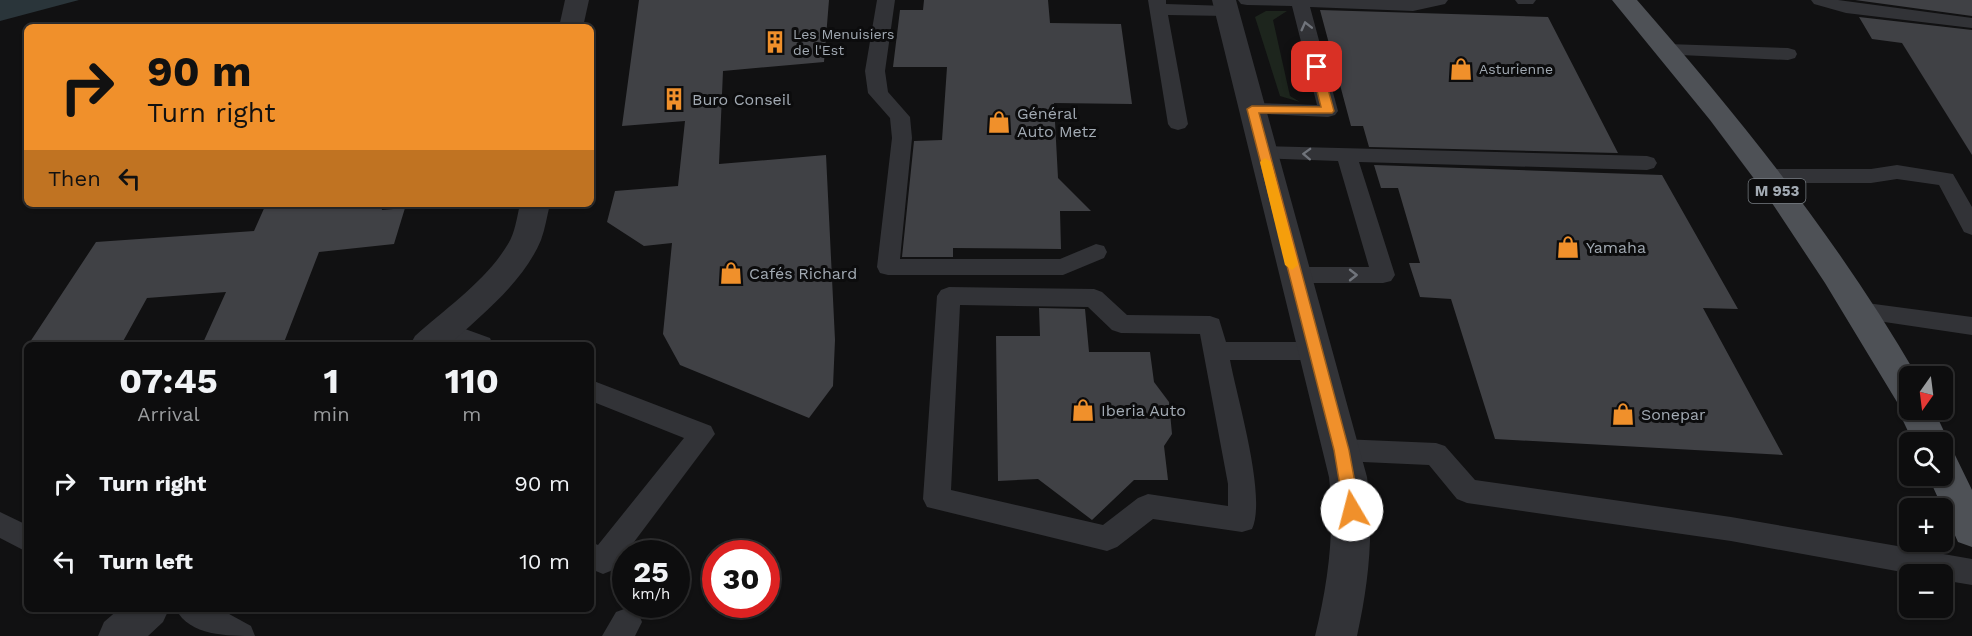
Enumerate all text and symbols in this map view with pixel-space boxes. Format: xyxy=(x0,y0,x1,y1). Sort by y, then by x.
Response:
one-way arrow xyxy=(1301,21,1314,31)
place label: Les Menuisiers de l'Est xyxy=(793,26,894,58)
building icon: Les Menuisiers de l'Est xyxy=(762,29,788,55)
pin xyxy=(1291,41,1342,92)
text: 90 m xyxy=(147,47,251,96)
icon: right xyxy=(48,48,126,126)
icon: arrive xyxy=(1300,50,1333,83)
shop icon: Asturienne xyxy=(1448,56,1474,82)
place label: Asturienne xyxy=(1479,61,1553,77)
building icon: Buro Conseil xyxy=(661,86,687,112)
place label: Buro Conseil xyxy=(692,90,791,109)
text: Turn right xyxy=(147,97,276,129)
place label: Général Auto Metz xyxy=(1017,104,1097,141)
shop icon: Général Auto Metz xyxy=(986,109,1012,135)
one-way arrow xyxy=(1302,147,1311,160)
icon: left xyxy=(113,162,146,195)
text: Then xyxy=(48,166,101,191)
road number: M 953 xyxy=(1748,179,1806,203)
shop icon: Yamaha xyxy=(1555,234,1581,260)
place label: Yamaha xyxy=(1586,238,1646,257)
shop icon: Cafés Richard xyxy=(718,260,744,286)
place label: Cafés Richard xyxy=(749,264,857,283)
one-way arrow xyxy=(1348,269,1357,281)
text: 07:45 xyxy=(119,360,218,402)
text: 1 xyxy=(323,360,339,402)
text: 110 xyxy=(445,360,499,402)
north arrow xyxy=(1899,366,1953,420)
map controls xyxy=(1899,366,1953,618)
shop icon: Iberia Auto xyxy=(1070,397,1096,423)
place label: Iberia Auto xyxy=(1101,401,1186,420)
shop icon: Sonepar xyxy=(1610,401,1636,427)
text: Arrival xyxy=(137,402,200,426)
text: min xyxy=(313,402,350,426)
text: m xyxy=(462,402,481,426)
place label: Sonepar xyxy=(1641,405,1706,424)
button: search xyxy=(1899,432,1953,486)
icon: right xyxy=(48,467,81,500)
text: Turn right xyxy=(99,471,206,496)
text: 90 m xyxy=(514,471,570,496)
position arrow xyxy=(1320,478,1384,542)
button: + xyxy=(1899,498,1953,552)
speed limit sign: 30 xyxy=(702,540,780,618)
icon: left xyxy=(48,545,81,578)
text: Turn left xyxy=(99,549,193,574)
text: 10 m xyxy=(519,549,570,574)
text: 25 xyxy=(633,554,669,589)
button: − xyxy=(1899,564,1953,618)
text: km/h xyxy=(632,585,670,603)

